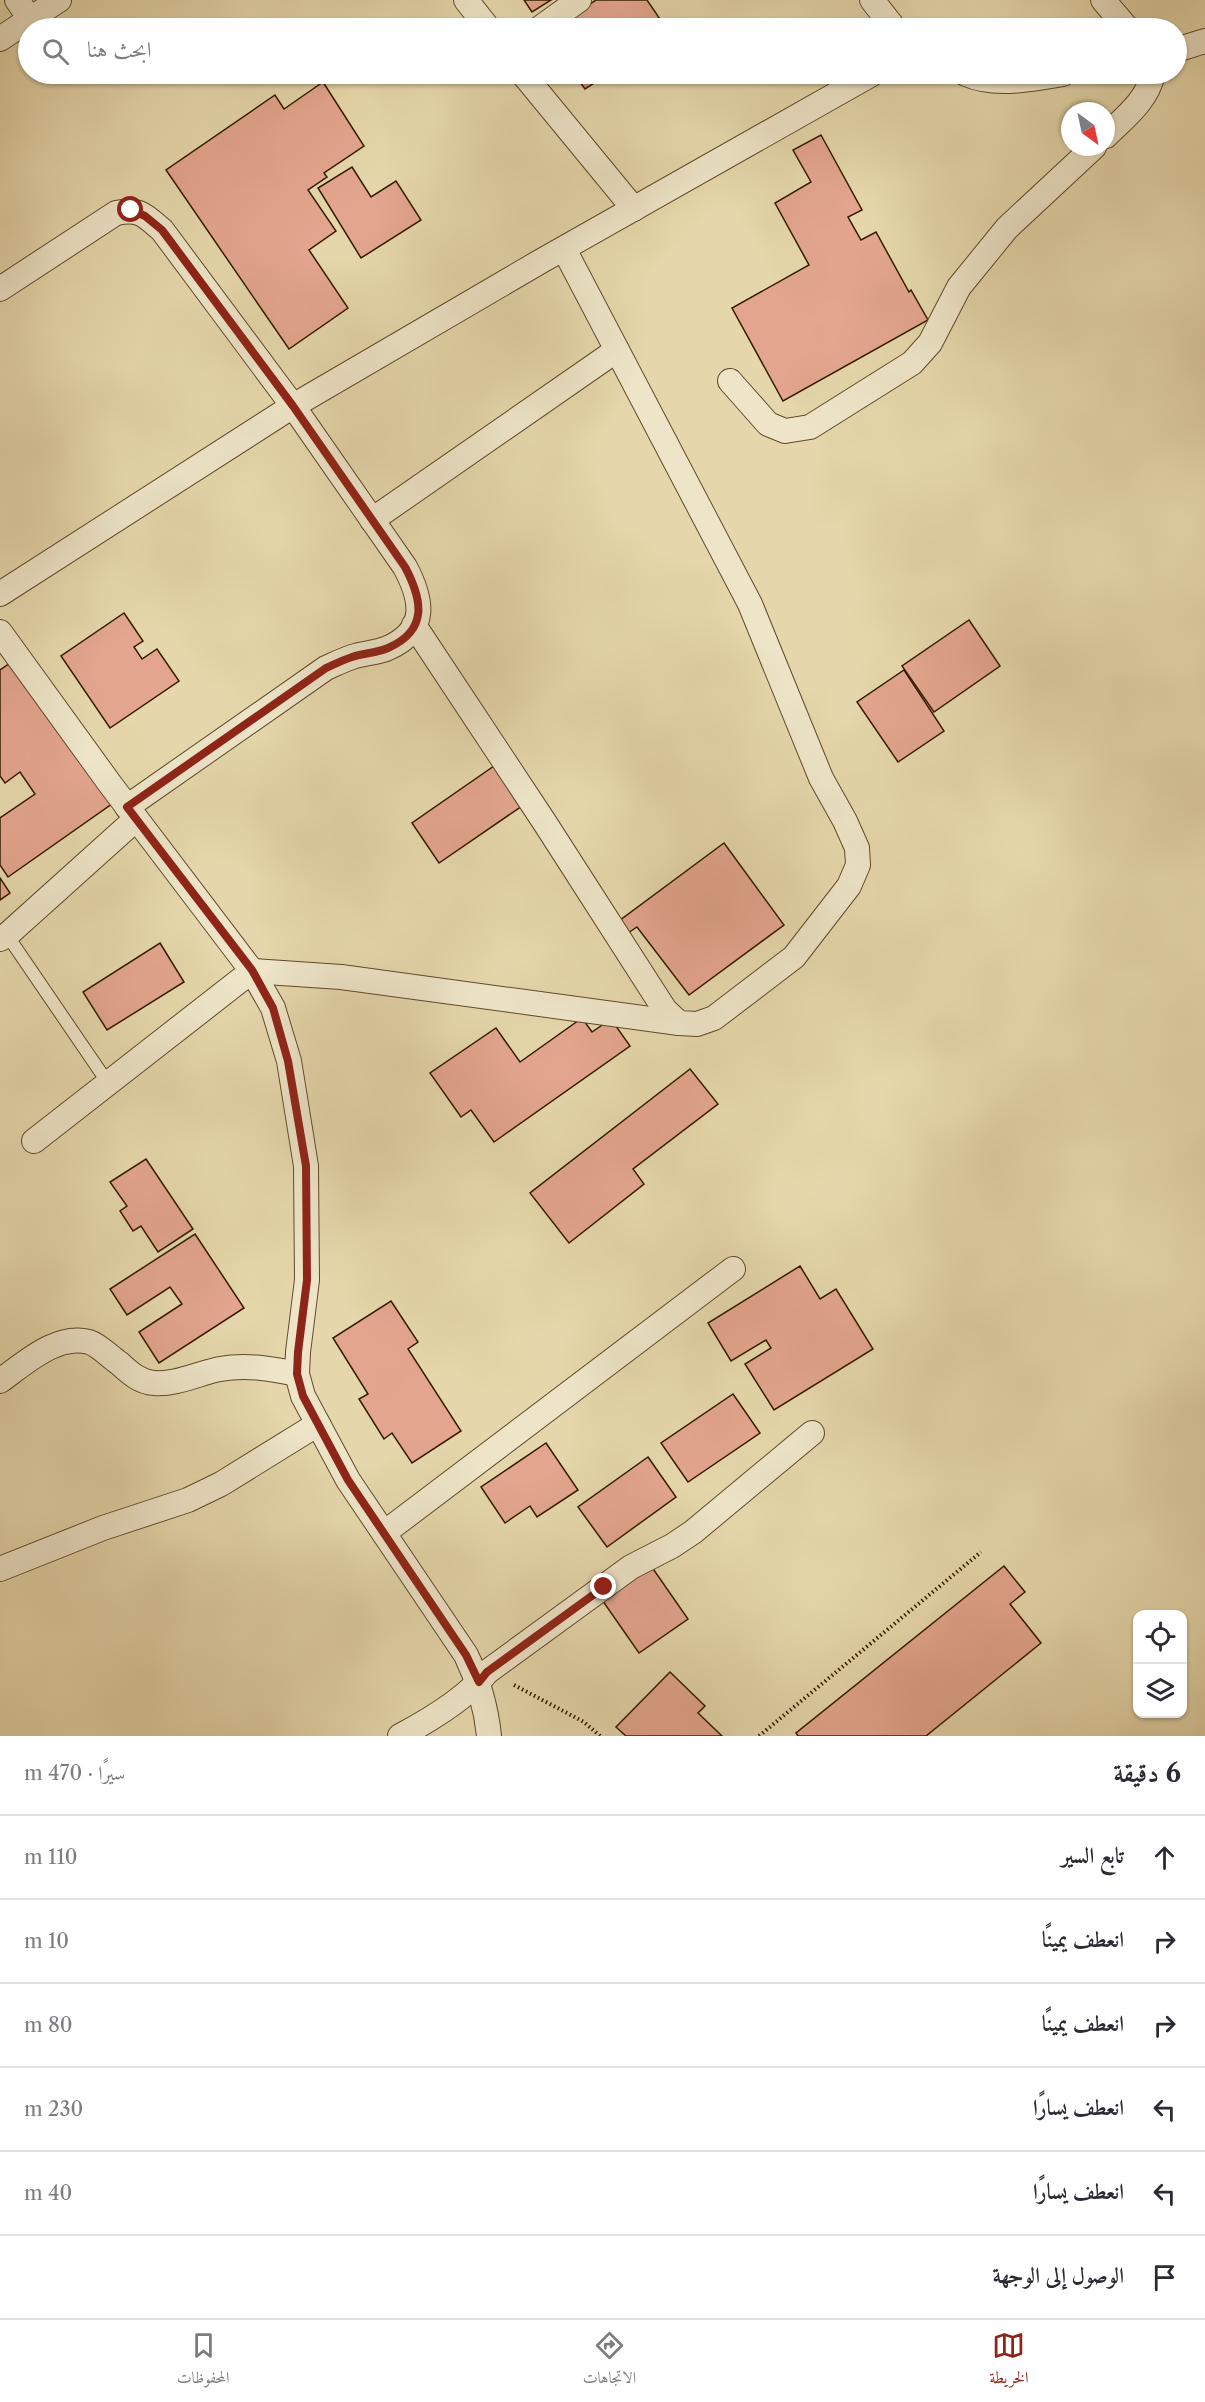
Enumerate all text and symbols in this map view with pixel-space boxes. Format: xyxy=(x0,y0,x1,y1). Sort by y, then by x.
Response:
search box xyxy=(18,18,1187,84)
icon: search xyxy=(39,35,72,68)
text: ابحث هنا xyxy=(87,36,152,63)
north arrow xyxy=(1061,102,1115,156)
route start xyxy=(117,196,143,222)
route end xyxy=(590,1573,616,1599)
map controls xyxy=(1133,1610,1187,1718)
button: locate xyxy=(1133,1610,1187,1664)
button: layers xyxy=(1133,1664,1187,1718)
text: 6 دقيقة xyxy=(1114,1757,1181,1789)
text: سيرًا · 470 m xyxy=(24,1761,125,1785)
icon: ahead xyxy=(1148,1841,1181,1874)
text: تابع السير xyxy=(1061,1842,1124,1869)
text: 110 m xyxy=(24,1845,77,1869)
icon: right xyxy=(1148,1925,1181,1958)
text: انعطف يمينًا xyxy=(1042,1926,1124,1953)
text: 10 m xyxy=(24,1929,69,1953)
icon: right xyxy=(1148,2009,1181,2042)
text: انعطف يمينًا xyxy=(1042,2010,1124,2037)
text: 80 m xyxy=(24,2013,73,2037)
icon: left xyxy=(1148,2093,1181,2126)
text: انعطف يسارًا xyxy=(1033,2094,1124,2121)
text: 230 m xyxy=(24,2097,83,2121)
icon: left xyxy=(1148,2177,1181,2210)
text: انعطف يسارًا xyxy=(1033,2178,1124,2205)
text: 40 m xyxy=(24,2181,72,2205)
icon: arrive xyxy=(1148,2261,1181,2294)
text: الوصول إلى الوجهة xyxy=(992,2262,1124,2289)
tab: المحفوظات xyxy=(177,2329,229,2393)
tab: الاتجاهات xyxy=(583,2329,636,2393)
tab: الخريطة xyxy=(989,2329,1028,2393)

